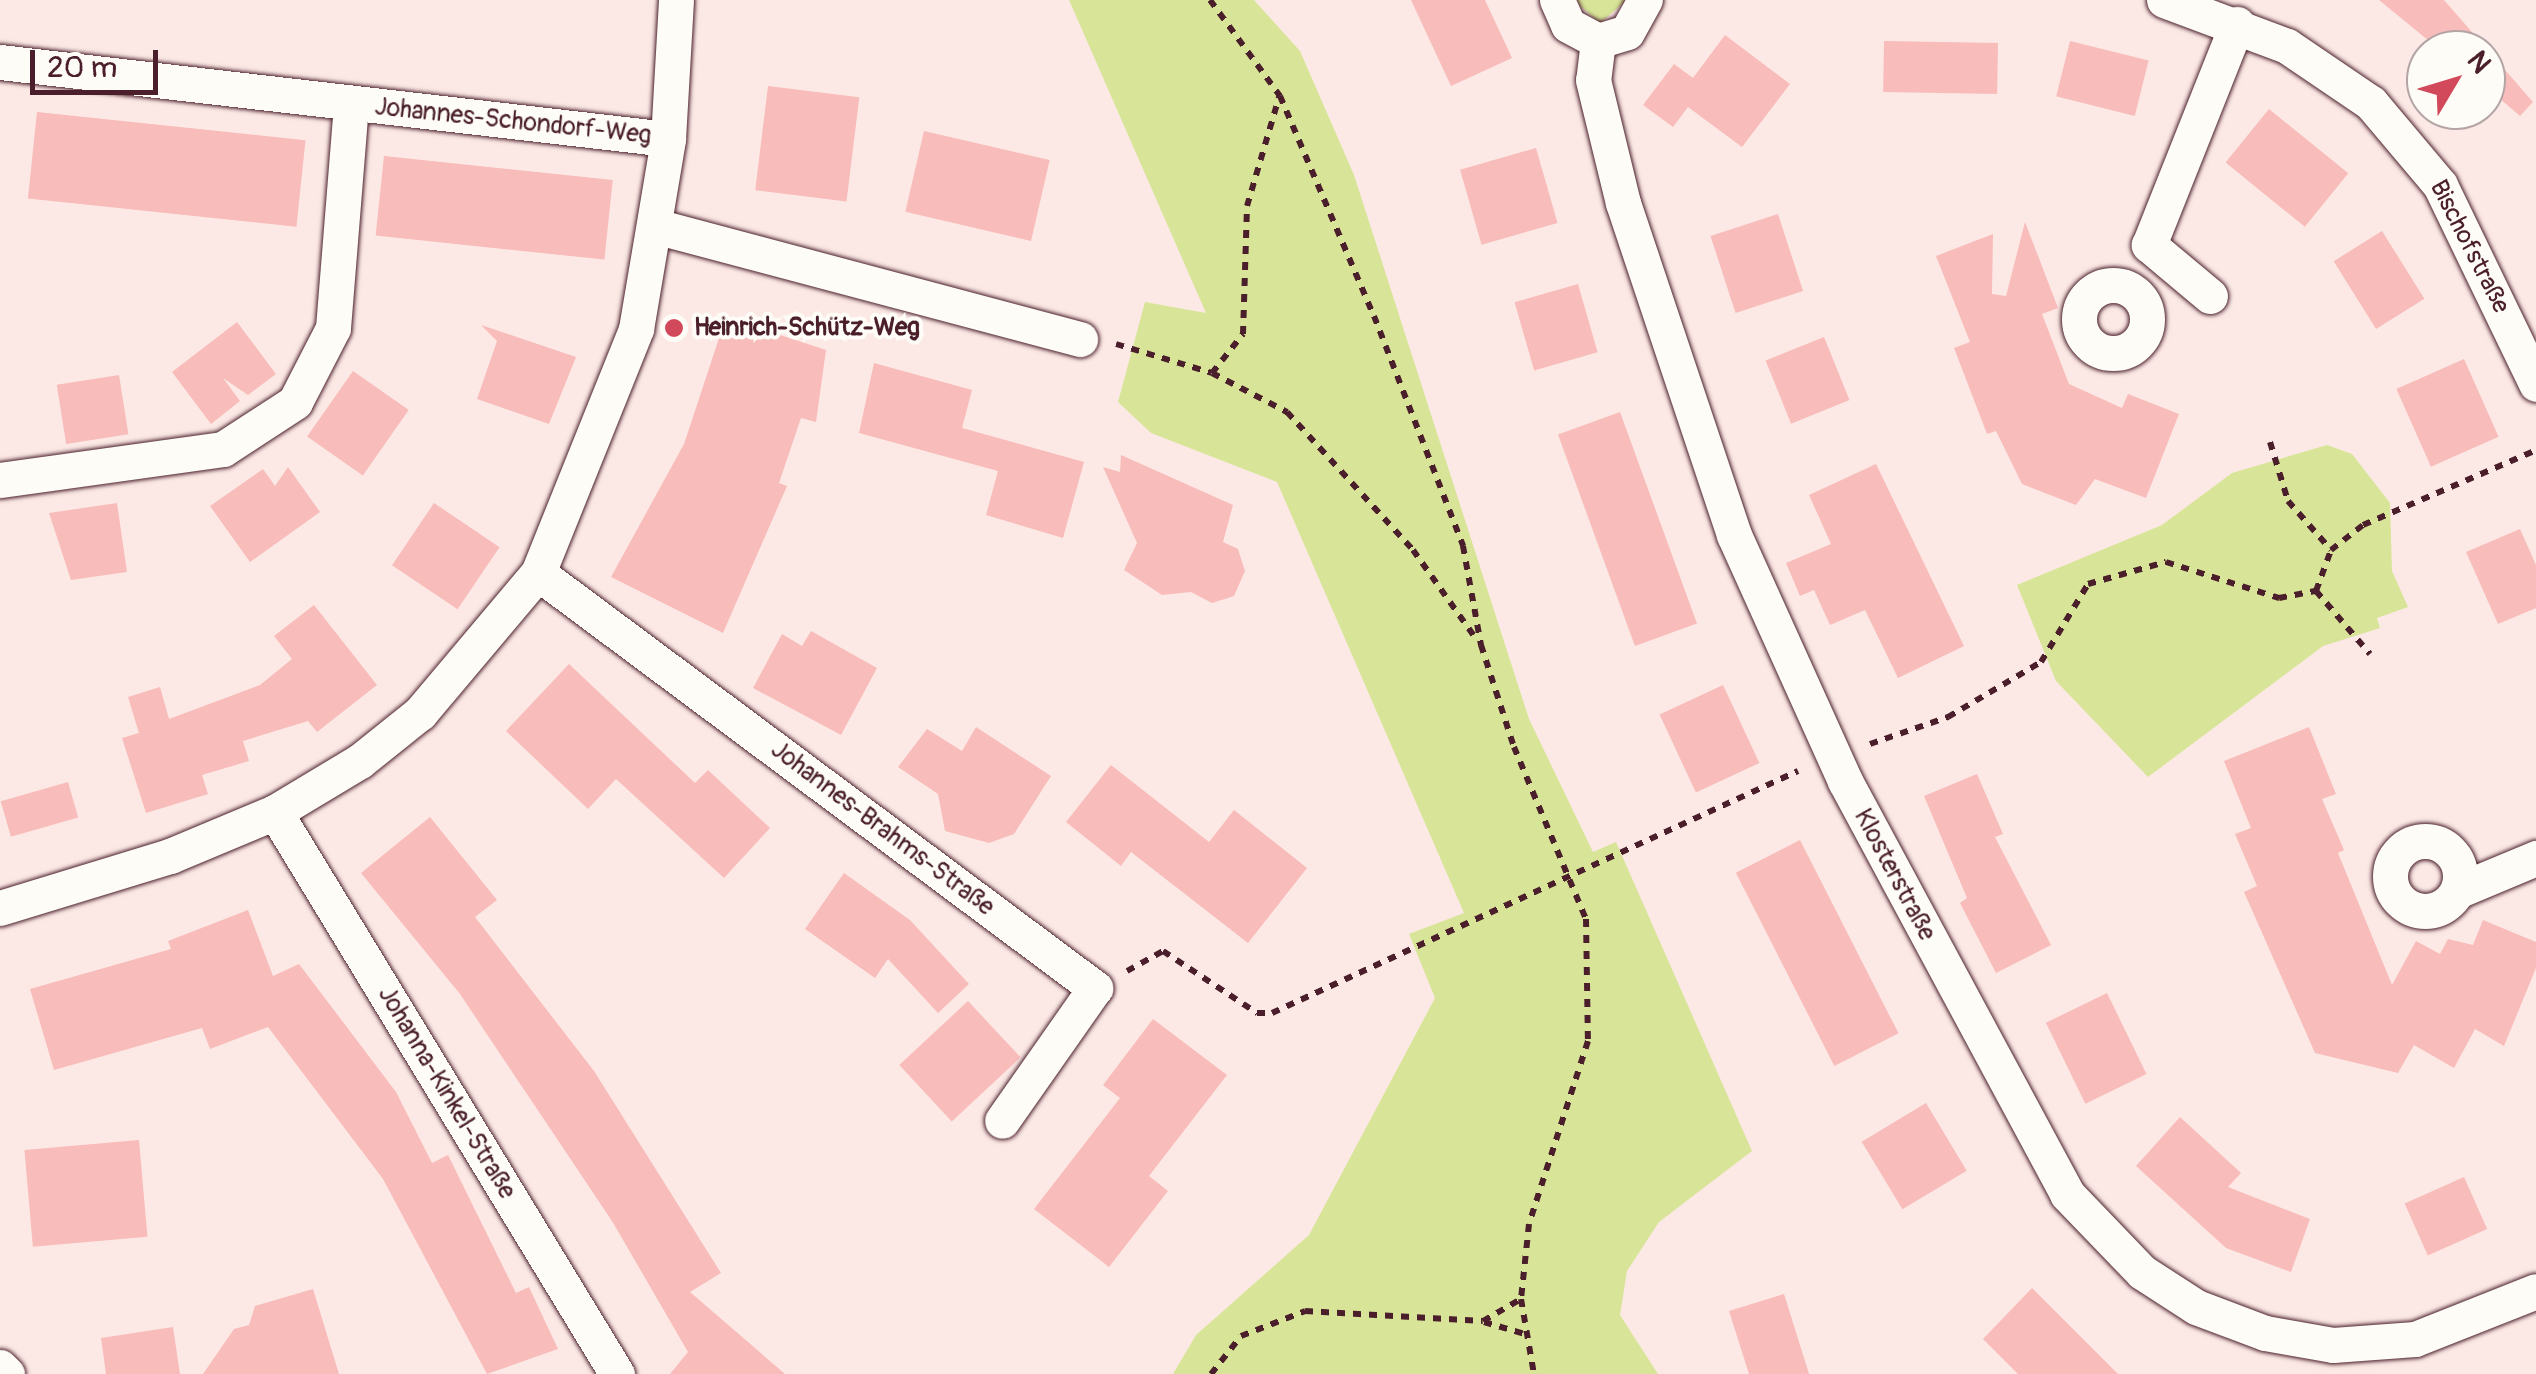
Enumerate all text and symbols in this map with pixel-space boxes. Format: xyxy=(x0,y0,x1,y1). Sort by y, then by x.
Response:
scale bar xyxy=(35,30,162,92)
north arrow xyxy=(2406,30,2506,130)
text: N xyxy=(2459,44,2498,81)
text: 20 m xyxy=(47,49,117,86)
street label: Johannes-Schondorf-Weg xyxy=(373,93,653,151)
street label: Bischofstraße xyxy=(2423,175,2515,319)
place label: Heinrich-Schütz-Weg xyxy=(694,313,920,343)
marker: Heinrich-Schütz-Weg xyxy=(663,317,685,339)
street label: Johannes-Brahms-Straße xyxy=(764,735,1000,923)
street label: Klosterstraße xyxy=(1847,804,1941,946)
street label: Johanna-Kinkel-Straße xyxy=(371,981,521,1205)

